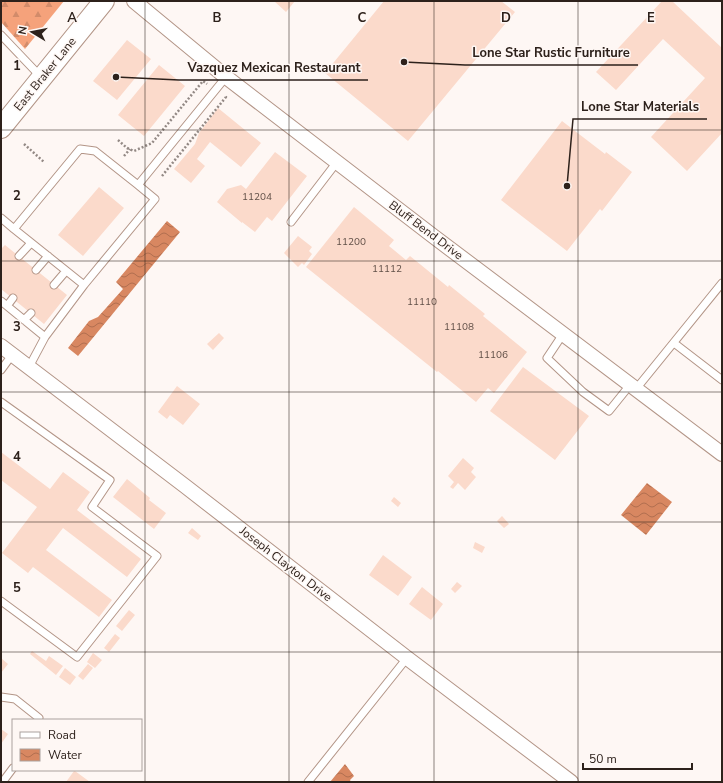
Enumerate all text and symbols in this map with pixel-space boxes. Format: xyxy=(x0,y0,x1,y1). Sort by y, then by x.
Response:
text: A xyxy=(67,9,77,27)
text: B xyxy=(213,9,222,27)
text: C xyxy=(358,9,367,27)
text: D xyxy=(501,9,511,27)
text: E xyxy=(647,9,655,27)
north arrow xyxy=(12,12,52,52)
text: N xyxy=(15,25,31,36)
street label: East Braker Lane xyxy=(10,34,80,114)
callout: Lone Star Rustic Furniture xyxy=(465,40,638,65)
text: Lone Star Rustic Furniture xyxy=(472,44,630,62)
callout: Vazquez Mexican Restaurant xyxy=(179,55,368,80)
text: 1 xyxy=(13,57,21,75)
text: Vazquez Mexican Restaurant xyxy=(186,59,362,77)
callout: Lone Star Materials xyxy=(573,94,707,119)
text: Lone Star Materials xyxy=(581,98,699,116)
text: 2 xyxy=(13,187,21,205)
house number: 11204 xyxy=(242,190,272,204)
street label: Bluff Bend Drive xyxy=(386,197,466,263)
house number: 11200 xyxy=(336,235,366,249)
house number: 11112 xyxy=(372,262,402,276)
house number: 11110 xyxy=(407,295,437,309)
text: 3 xyxy=(13,318,21,336)
house number: 11108 xyxy=(444,320,474,334)
house number: 11106 xyxy=(478,348,508,362)
text: 4 xyxy=(13,448,21,466)
street label: Joseph Clayton Drive xyxy=(236,522,335,605)
text: 5 xyxy=(13,579,21,597)
legend xyxy=(12,719,142,771)
text: Road xyxy=(48,727,76,743)
scale bar xyxy=(583,745,692,771)
text: Water xyxy=(48,747,82,763)
text: 50 m xyxy=(589,751,617,767)

